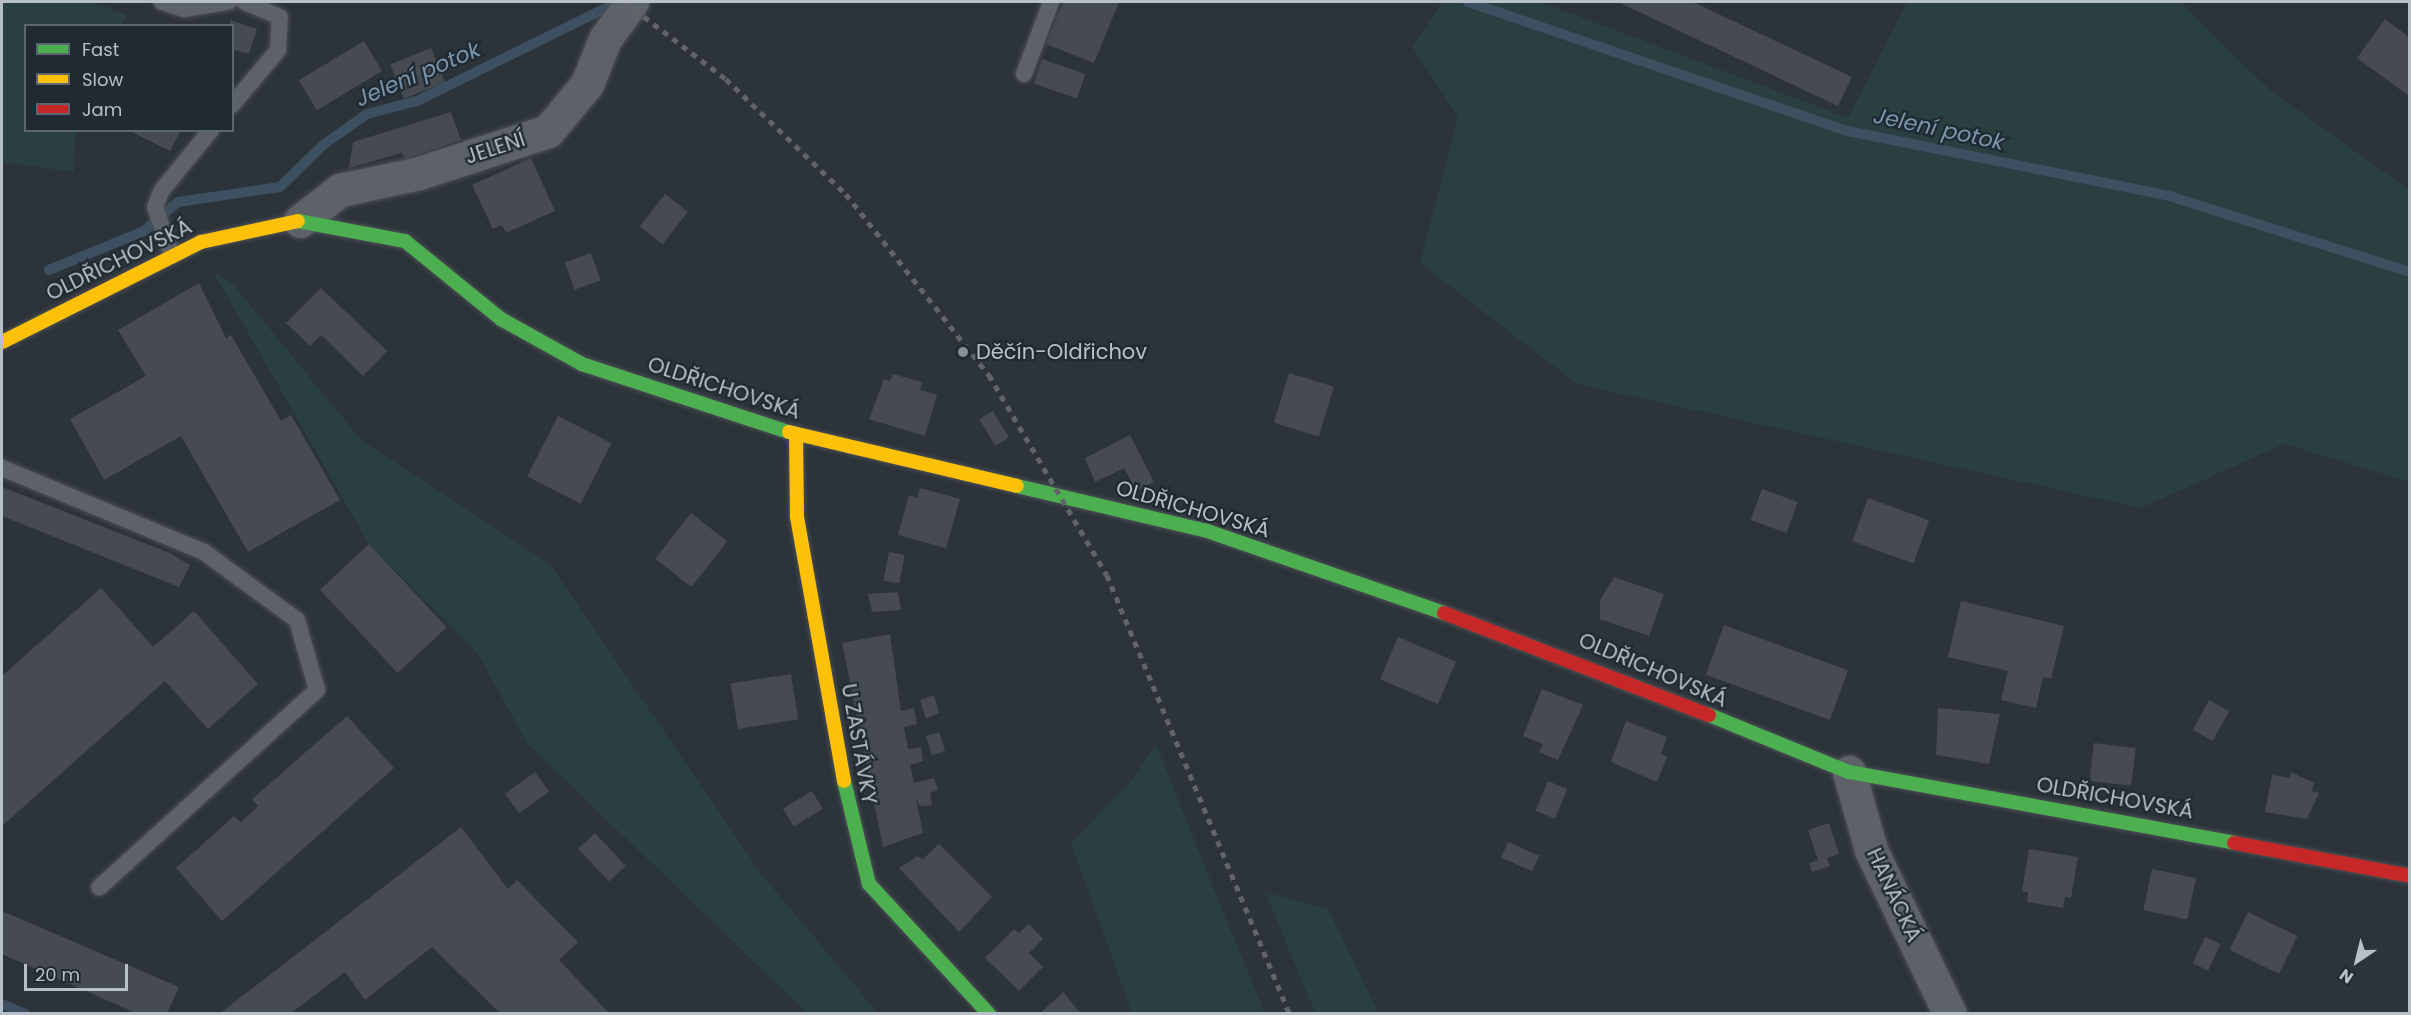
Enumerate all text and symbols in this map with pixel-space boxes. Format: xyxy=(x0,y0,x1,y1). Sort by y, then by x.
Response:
legend xyxy=(24,24,234,132)
water label: Jelení potok xyxy=(352,36,484,112)
text: Fast xyxy=(82,37,119,62)
text: Slow xyxy=(82,67,123,92)
text: Jam xyxy=(82,97,122,122)
water label: Jelení potok xyxy=(1871,102,2007,156)
street label: JELENÍ xyxy=(462,126,528,170)
street label: OLDŘICHOVSKÁ xyxy=(42,214,196,306)
place label: Děčín-Oldřichov xyxy=(976,339,1147,365)
marker: Děčín-Oldřichov xyxy=(954,343,972,361)
street label: OLDŘICHOVSKÁ xyxy=(645,351,803,425)
street label: OLDŘICHOVSKÁ xyxy=(1113,475,1273,543)
street label: OLDŘICHOVSKÁ xyxy=(1575,627,1731,713)
street label: U ZASTÁVKY xyxy=(836,682,882,806)
street label: OLDŘICHOVSKÁ xyxy=(2035,772,2195,824)
street label: HANÁCKÁ xyxy=(1861,844,1927,946)
north arrow xyxy=(2327,931,2387,991)
scale bar xyxy=(27,952,130,990)
text: 20 m xyxy=(35,962,80,987)
text: N xyxy=(2335,963,2358,989)

